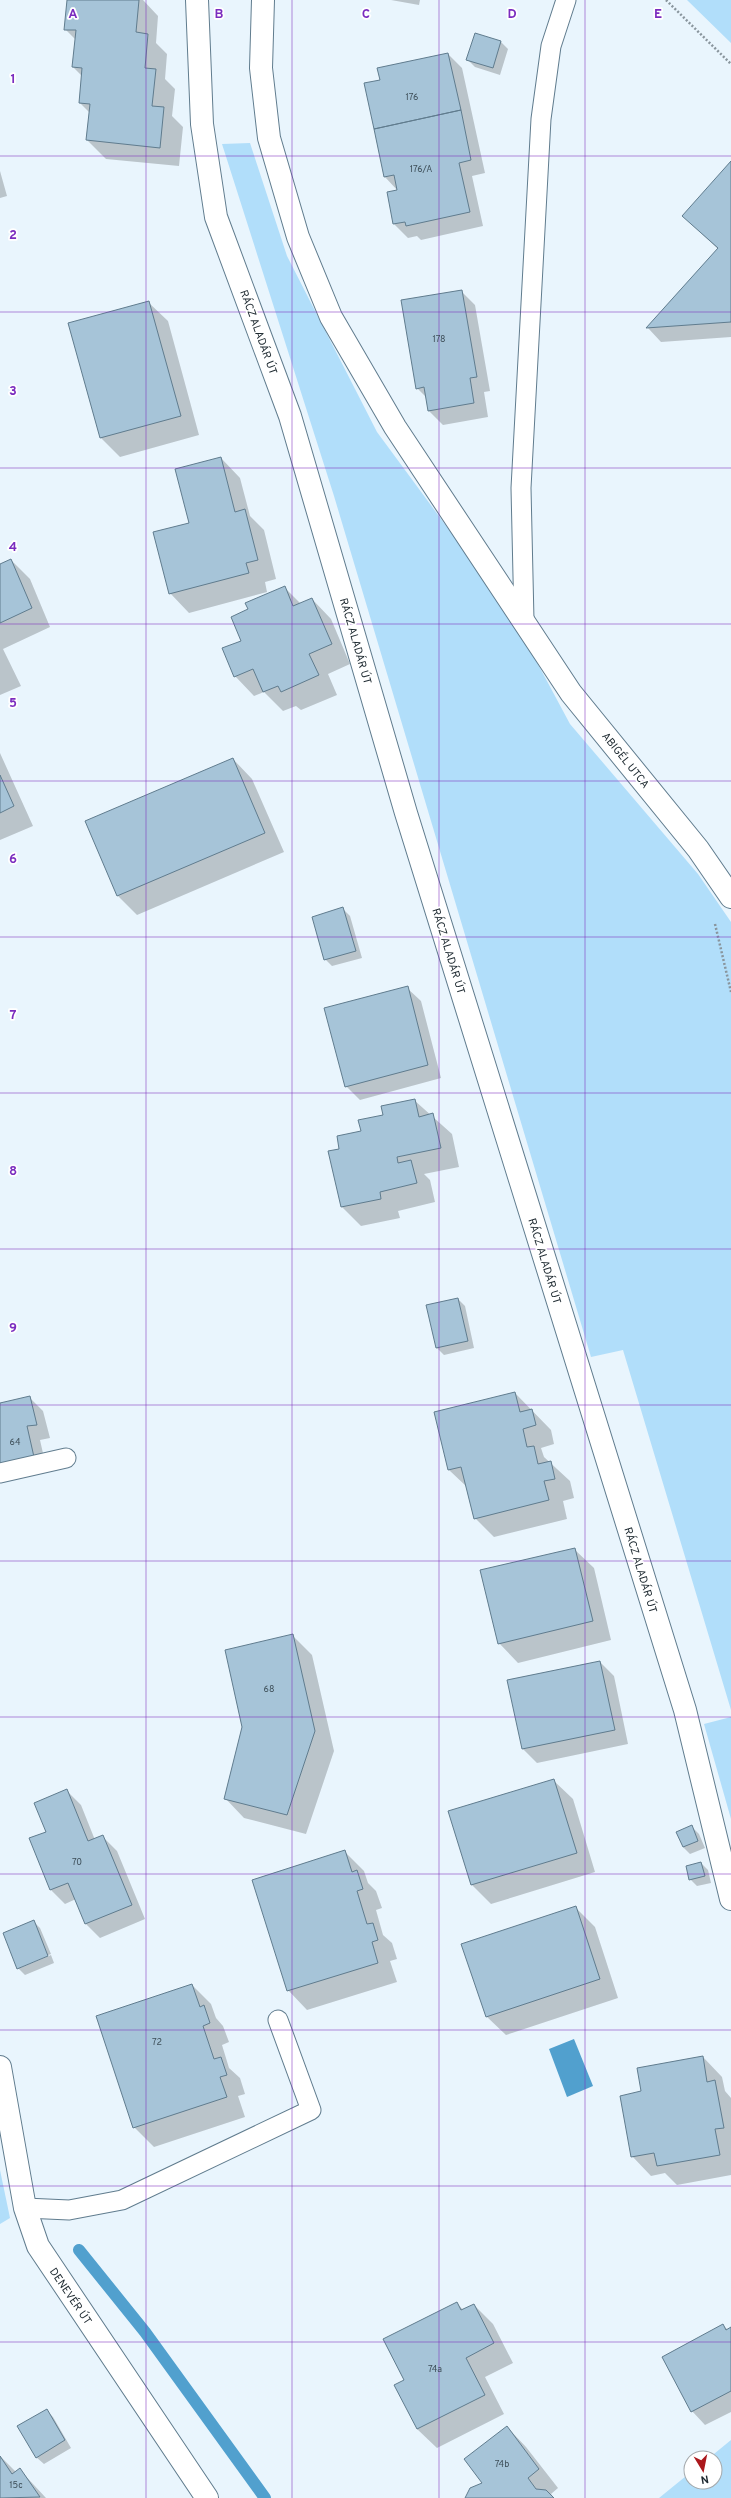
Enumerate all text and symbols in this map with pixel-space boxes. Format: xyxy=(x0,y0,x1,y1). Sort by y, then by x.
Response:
text: A xyxy=(68,7,78,23)
text: B xyxy=(215,7,224,23)
text: C xyxy=(362,7,370,23)
text: D xyxy=(507,7,517,23)
text: E xyxy=(654,7,662,23)
text: 1 xyxy=(10,72,16,88)
house number: 176 xyxy=(406,92,418,103)
house number: 176/A xyxy=(410,164,432,175)
text: 2 xyxy=(9,228,17,244)
street label: RÁCZ ALADÁR ÚT xyxy=(236,288,281,377)
house number: 178 xyxy=(432,334,446,345)
text: 3 xyxy=(9,384,17,400)
text: 4 xyxy=(9,540,17,556)
street label: RÁCZ ALADÁR ÚT xyxy=(336,596,375,686)
text: 5 xyxy=(9,696,17,712)
street label: ABIGÉL UTCA xyxy=(598,729,653,791)
text: 6 xyxy=(9,852,17,868)
street label: RÁCZ ALADÁR ÚT xyxy=(428,906,469,996)
text: 7 xyxy=(10,1008,17,1024)
text: 8 xyxy=(9,1164,17,1180)
street label: RÁCZ ALADÁR ÚT xyxy=(524,1216,565,1306)
text: 9 xyxy=(9,1321,17,1337)
house number: 64 xyxy=(10,1437,21,1448)
street label: RÁCZ ALADÁR ÚT xyxy=(620,1525,661,1615)
house number: 68 xyxy=(264,1684,274,1695)
house number: 70 xyxy=(72,1857,82,1868)
house number: 72 xyxy=(152,2037,162,2048)
street label: DENEVÉR ÚT xyxy=(46,2265,95,2328)
house number: 74a xyxy=(428,2364,442,2375)
north arrow xyxy=(683,2450,723,2490)
house number: 74b xyxy=(495,2459,509,2470)
text: N xyxy=(699,2471,710,2486)
house number: 15c xyxy=(9,2480,23,2491)

